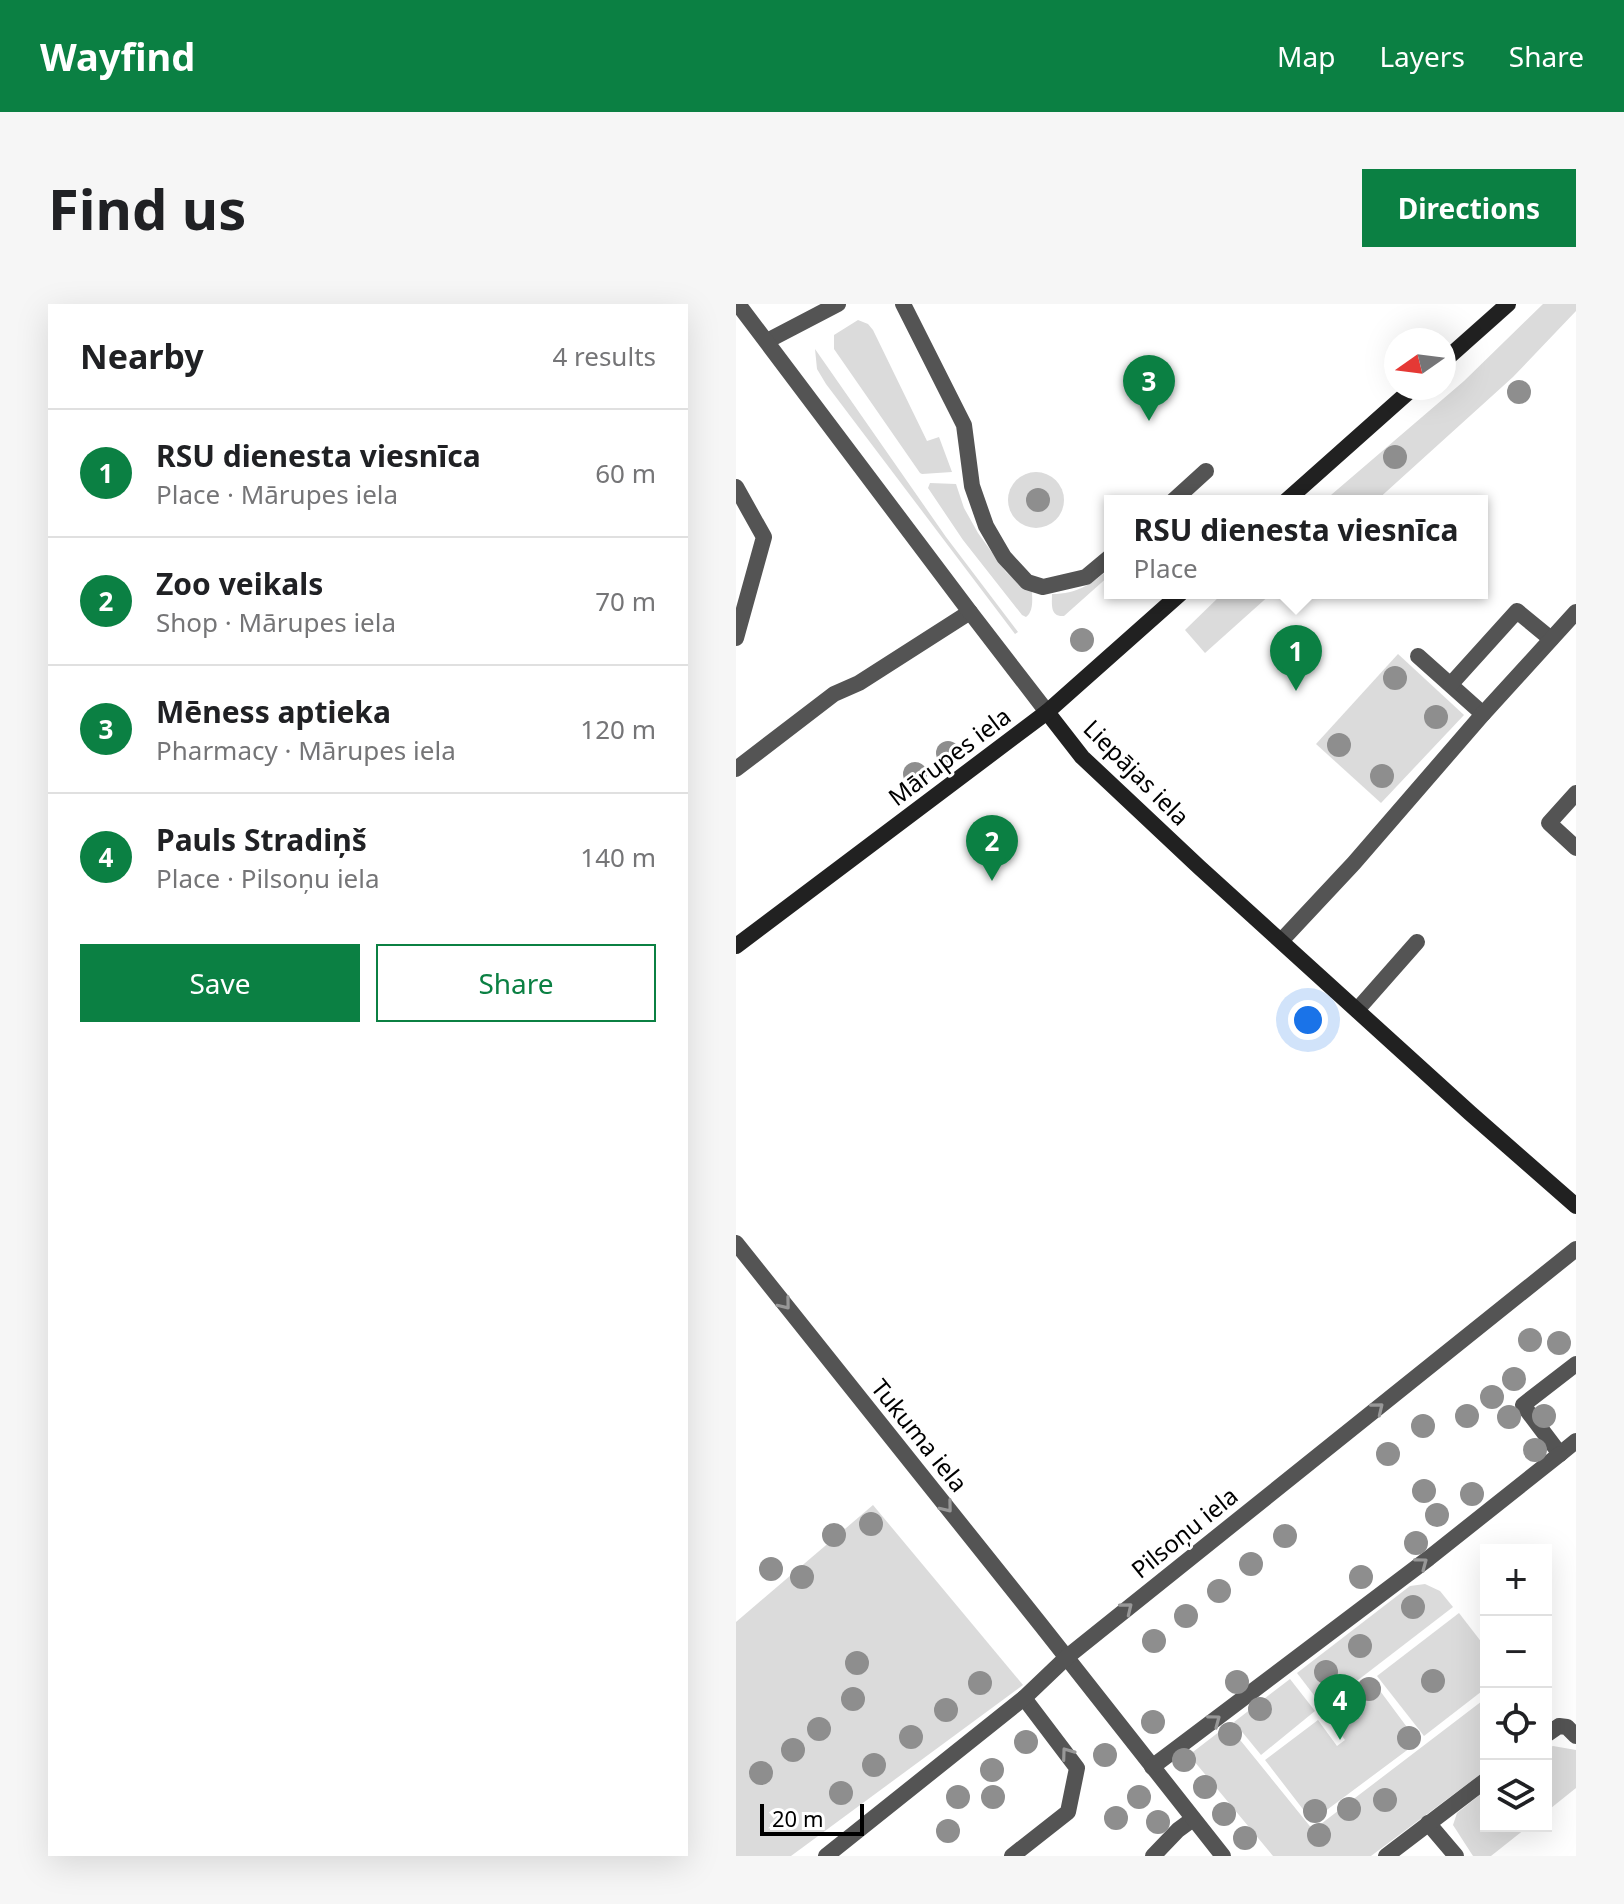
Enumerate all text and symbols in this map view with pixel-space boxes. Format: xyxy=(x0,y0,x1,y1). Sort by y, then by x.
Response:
text: Wayfind xyxy=(40,30,195,82)
text: Map xyxy=(1277,37,1335,75)
text: Layers xyxy=(1379,37,1465,75)
text: Share xyxy=(1509,37,1584,75)
button: Directions xyxy=(1362,169,1576,247)
text: Find us xyxy=(48,170,246,246)
north arrow xyxy=(1384,328,1456,400)
text: Nearby xyxy=(80,333,204,379)
text: 4 results xyxy=(552,338,656,374)
pin: 3 xyxy=(1123,355,1175,421)
text: RSU dienesta viesnīca xyxy=(156,435,481,476)
text: 1 xyxy=(99,455,113,491)
text: 60 m xyxy=(595,455,656,491)
text: Place · Mārupes iela xyxy=(156,476,398,512)
popup xyxy=(1104,495,1488,599)
text: RSU dienesta viesnīca xyxy=(1134,509,1458,550)
text: Place xyxy=(1134,550,1198,586)
text: Zoo veikals xyxy=(156,563,323,604)
text: 2 xyxy=(99,583,113,619)
text: 70 m xyxy=(595,583,656,619)
text: Shop · Mārupes iela xyxy=(156,604,396,640)
pin: 1 xyxy=(1270,625,1322,691)
text: Mēness aptieka xyxy=(156,691,391,732)
street label: Mārupes iela xyxy=(881,699,1017,813)
text: 3 xyxy=(99,711,113,747)
text: 120 m xyxy=(580,711,656,747)
street label: Liepājas iela xyxy=(1077,712,1197,832)
text: Pharmacy · Mārupes iela xyxy=(156,732,456,768)
pin: 2 xyxy=(966,815,1018,881)
text: Pauls Stradiņš xyxy=(156,819,367,860)
text: 4 xyxy=(99,839,113,875)
text: 140 m xyxy=(580,839,656,875)
text: Place · Pilsoņu iela xyxy=(156,860,380,896)
button: Save xyxy=(80,944,360,1022)
button: Share xyxy=(376,944,656,1022)
your location xyxy=(1288,1000,1328,1040)
one-way arrow xyxy=(775,1295,789,1310)
street label: Tukuma iela xyxy=(864,1372,976,1498)
one-way arrow xyxy=(1369,1403,1383,1418)
street label: Pilsoņu iela xyxy=(1124,1479,1244,1585)
one-way arrow xyxy=(937,1498,952,1512)
map controls xyxy=(1480,1544,1552,1832)
button: + xyxy=(1480,1544,1552,1616)
one-way arrow xyxy=(1413,1559,1428,1573)
one-way arrow xyxy=(1118,1604,1133,1618)
button: − xyxy=(1480,1616,1552,1688)
pin: 4 xyxy=(1314,1674,1366,1740)
button: locate xyxy=(1480,1688,1552,1760)
one-way arrow xyxy=(1206,1716,1221,1730)
one-way arrow xyxy=(1062,1748,1076,1762)
button: layers xyxy=(1480,1760,1552,1832)
scale bar xyxy=(760,1800,864,1836)
text: 20 m xyxy=(772,1803,823,1833)

